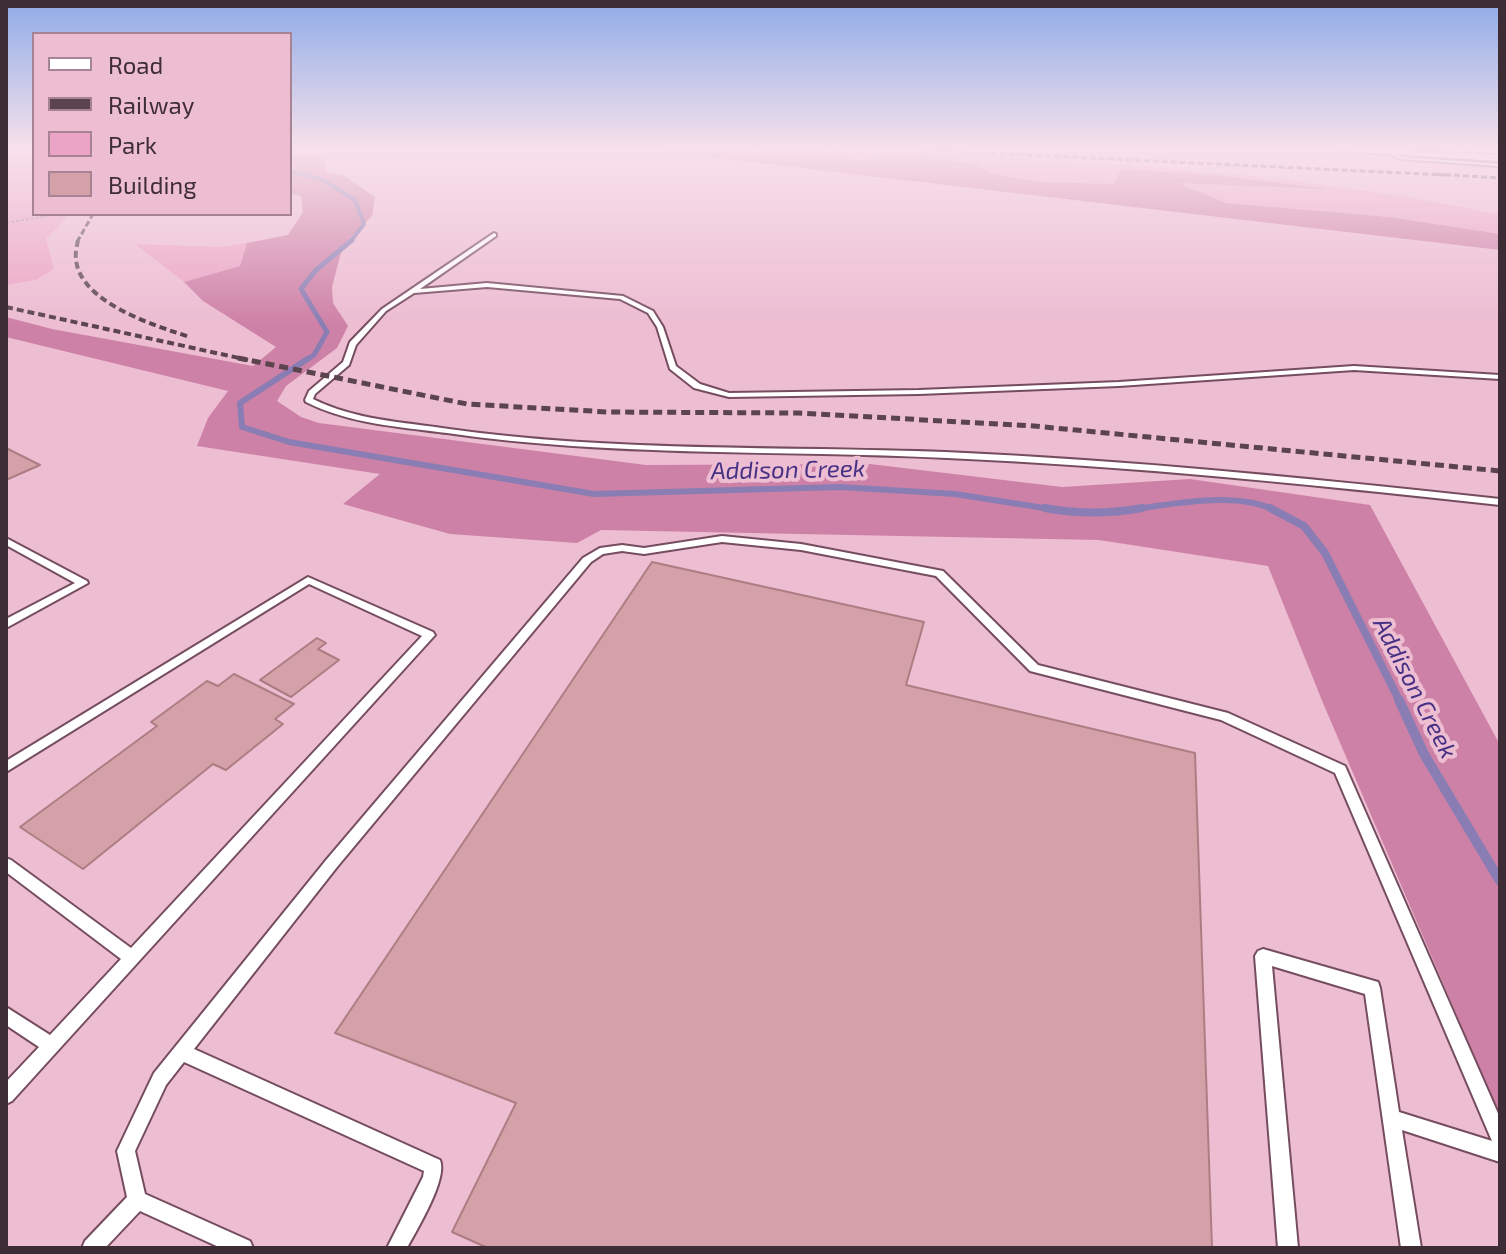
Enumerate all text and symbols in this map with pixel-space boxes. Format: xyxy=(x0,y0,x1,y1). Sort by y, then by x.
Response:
legend xyxy=(32,32,292,216)
text: Road xyxy=(108,50,163,79)
text: Railway xyxy=(108,90,194,119)
text: Park xyxy=(108,130,157,159)
text: Building xyxy=(108,170,197,199)
water label: Addison Creek xyxy=(711,454,865,486)
water label: Addison Creek xyxy=(1367,613,1463,763)

